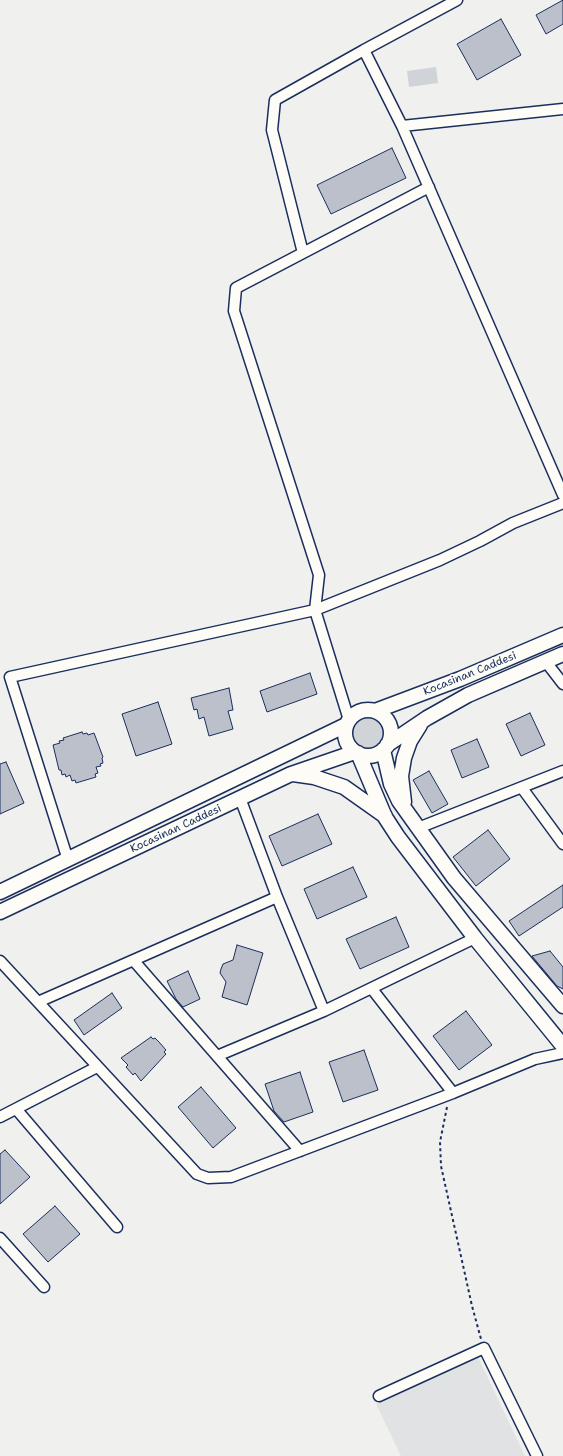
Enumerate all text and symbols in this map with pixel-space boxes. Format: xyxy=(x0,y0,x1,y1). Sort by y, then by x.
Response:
street label: Kocasinan Caddesi xyxy=(422,649,518,699)
street label: Kocasinan Caddesi xyxy=(128,802,224,856)

